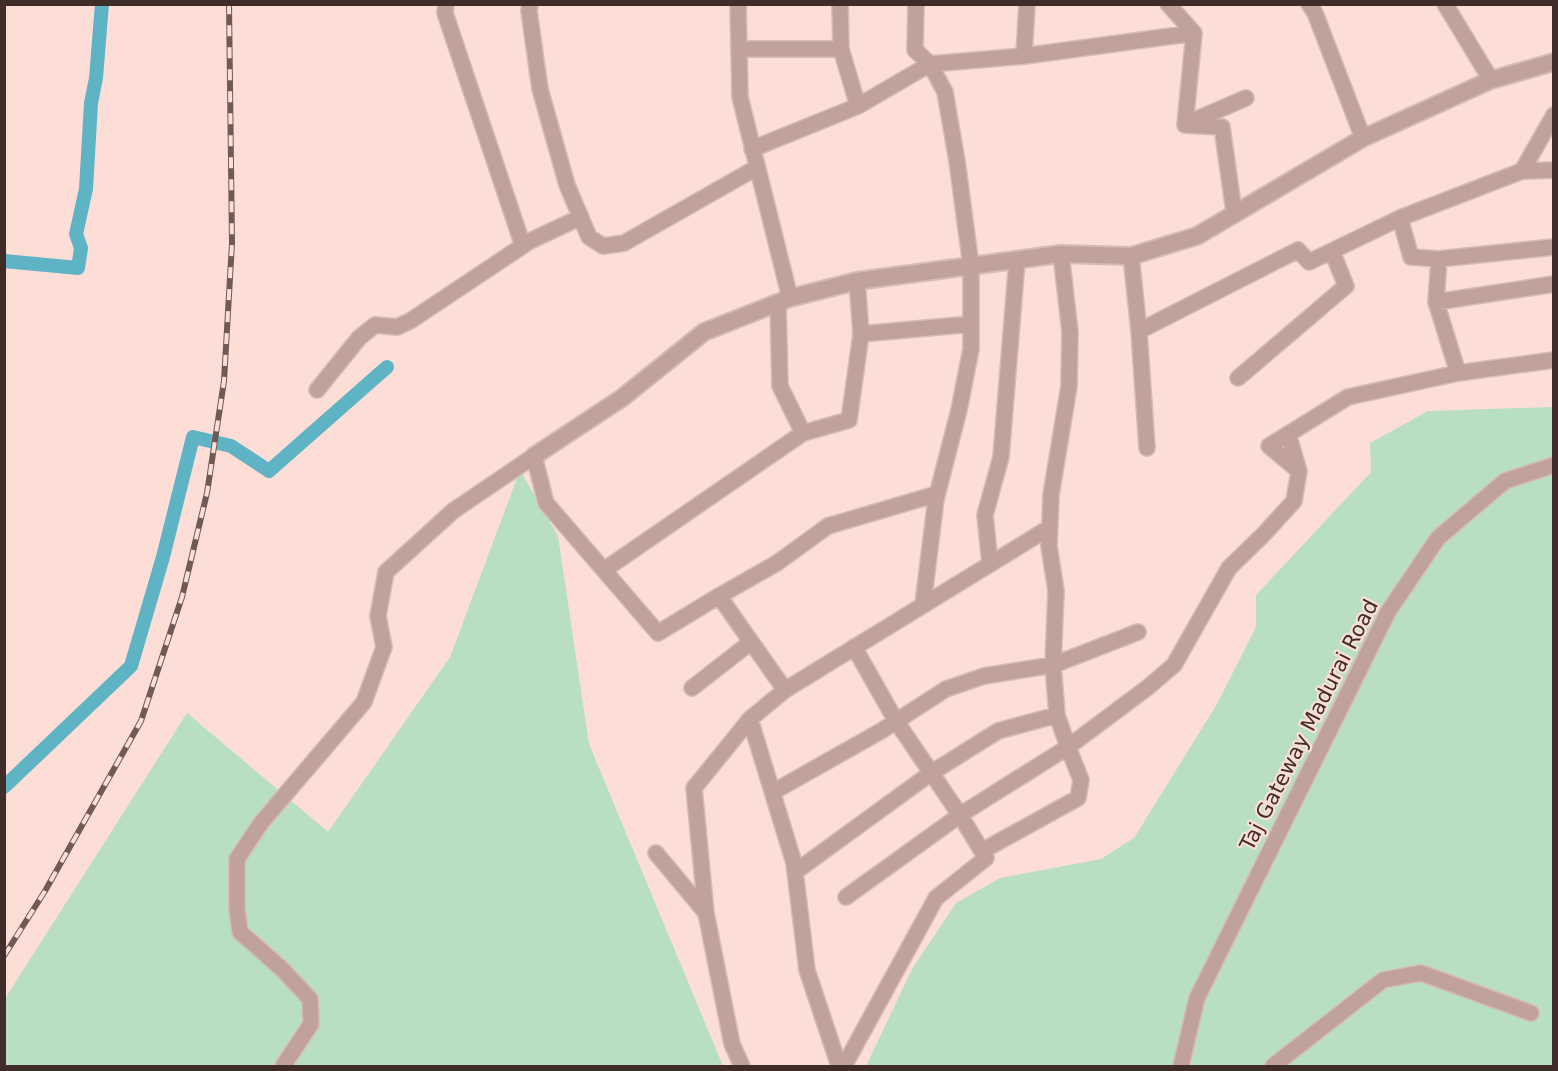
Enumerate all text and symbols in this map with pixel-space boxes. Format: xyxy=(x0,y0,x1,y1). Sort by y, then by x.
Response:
street label: Taj Gateway Madurai Road xyxy=(1235,595,1383,855)

